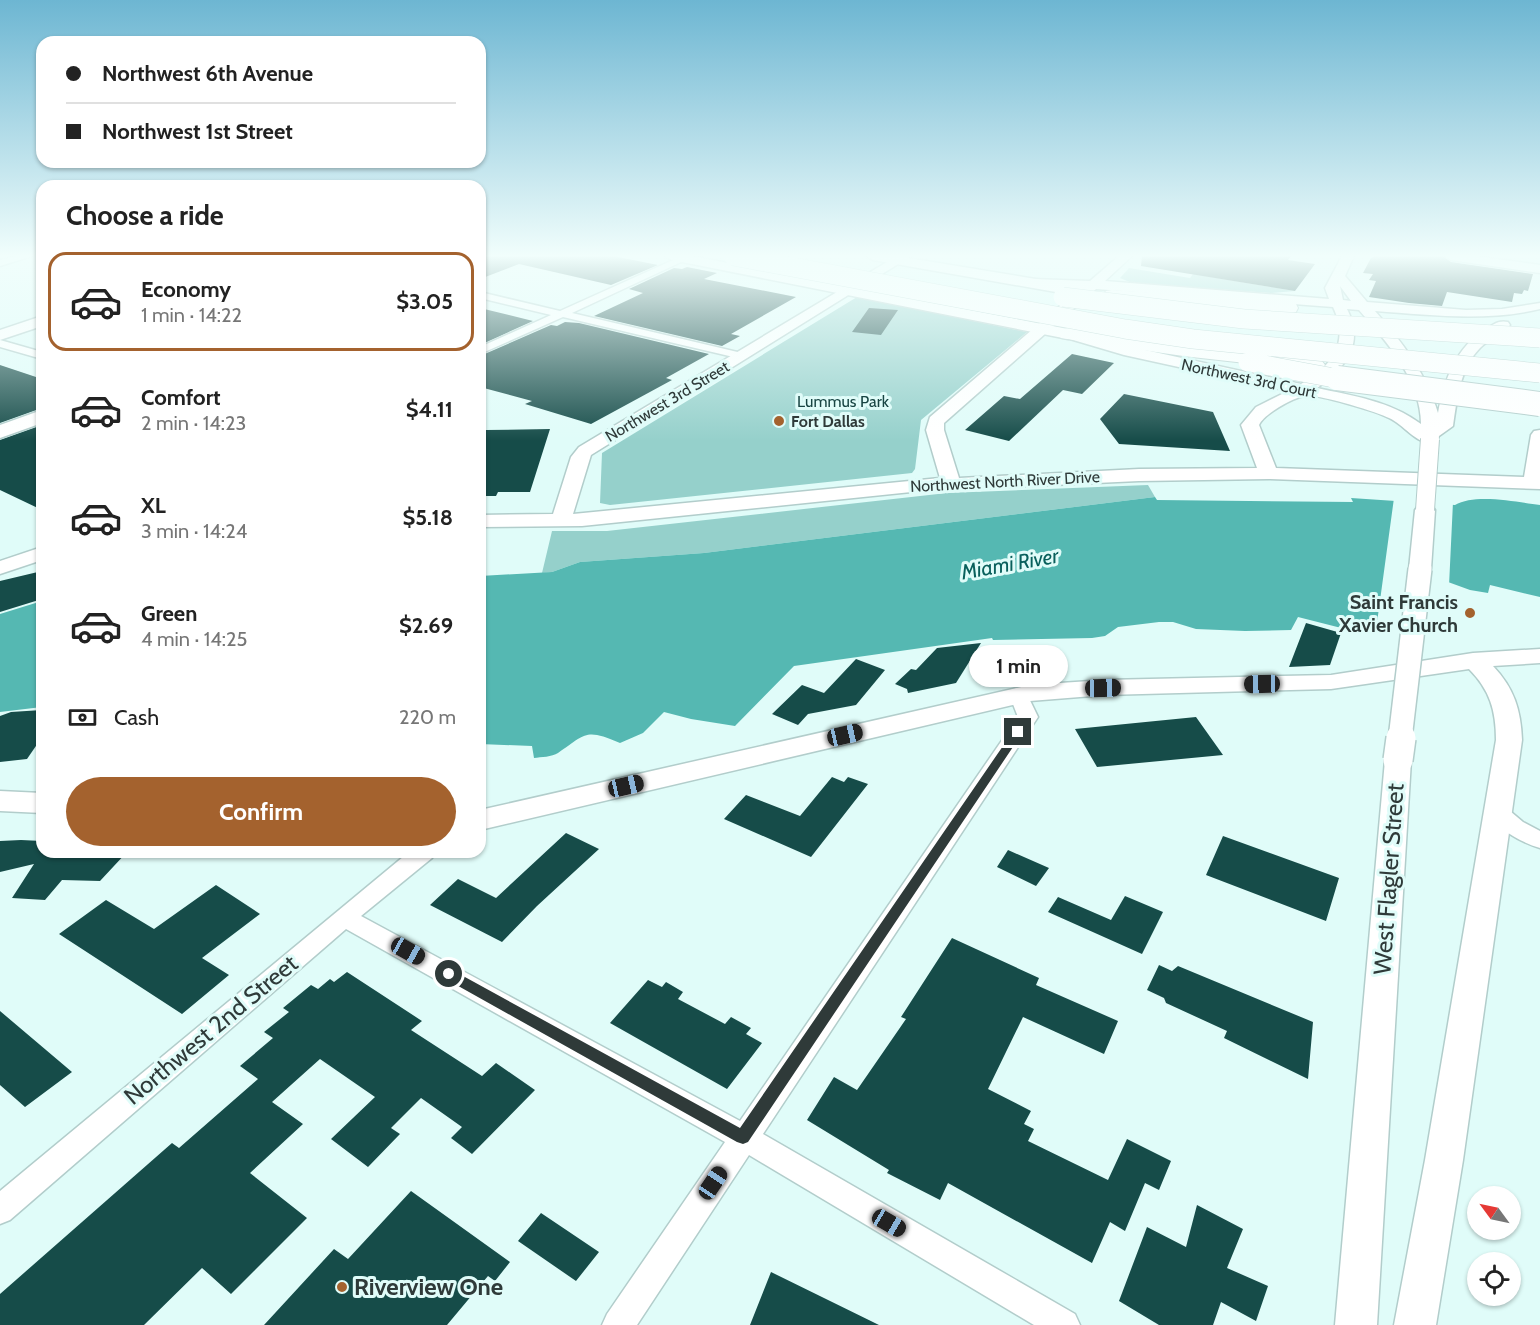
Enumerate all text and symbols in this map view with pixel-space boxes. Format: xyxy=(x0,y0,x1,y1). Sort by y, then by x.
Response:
text: Northwest 6th Avenue xyxy=(102,60,313,87)
text: Northwest 1st Street xyxy=(102,118,293,145)
text: Choose a ride xyxy=(66,199,224,232)
icon: car xyxy=(69,275,123,329)
text: Economy xyxy=(141,276,231,303)
text: $3.05 xyxy=(396,288,453,315)
text: 1 min · 14:22 xyxy=(141,303,242,327)
street label: Northwest 3rd Court xyxy=(1180,355,1319,402)
street label: Northwest 3rd Street xyxy=(602,357,733,446)
icon: car xyxy=(69,383,123,437)
text: Comfort xyxy=(141,384,220,411)
park label: Lummus Park xyxy=(797,392,890,411)
text: $4.11 xyxy=(406,396,453,423)
text: 2 min · 14:23 xyxy=(141,411,246,435)
place label: Fort Dallas xyxy=(791,412,865,431)
marker: Fort Dallas xyxy=(772,414,786,428)
street label: Northwest North River Drive xyxy=(910,467,1100,496)
icon: car xyxy=(69,491,123,545)
text: XL xyxy=(141,492,166,519)
text: $5.18 xyxy=(403,504,453,531)
text: 3 min · 14:24 xyxy=(141,519,247,543)
water label: Miami River xyxy=(958,542,1062,585)
place label: Saint Francis Xavier Church xyxy=(1338,590,1458,637)
icon: car xyxy=(69,599,123,653)
text: Green xyxy=(141,600,197,627)
marker: Saint Francis Xavier Church xyxy=(1463,606,1477,620)
text: $2.69 xyxy=(399,612,453,639)
text: 4 min · 14:25 xyxy=(141,627,247,651)
callout: 1 min xyxy=(968,645,1068,687)
text: 1 min xyxy=(996,654,1041,678)
car xyxy=(1244,675,1280,693)
car xyxy=(1085,679,1121,697)
icon: cash xyxy=(66,701,99,734)
text: Cash xyxy=(114,704,159,731)
text: 220 m xyxy=(399,705,456,729)
route end xyxy=(1004,718,1031,745)
car xyxy=(825,722,865,748)
car xyxy=(606,773,646,799)
button: Confirm xyxy=(66,777,456,846)
street label: West Flagler Street xyxy=(1367,782,1410,976)
car xyxy=(388,934,428,968)
street label: Northwest 2nd Street xyxy=(118,949,303,1111)
route start xyxy=(435,960,462,987)
car xyxy=(695,1163,731,1203)
north arrow xyxy=(1467,1186,1521,1240)
map controls xyxy=(1467,1186,1521,1306)
car xyxy=(869,1206,909,1240)
button: locate xyxy=(1467,1252,1521,1306)
place label: Riverview One xyxy=(354,1272,503,1301)
marker: Riverview One xyxy=(335,1280,349,1294)

